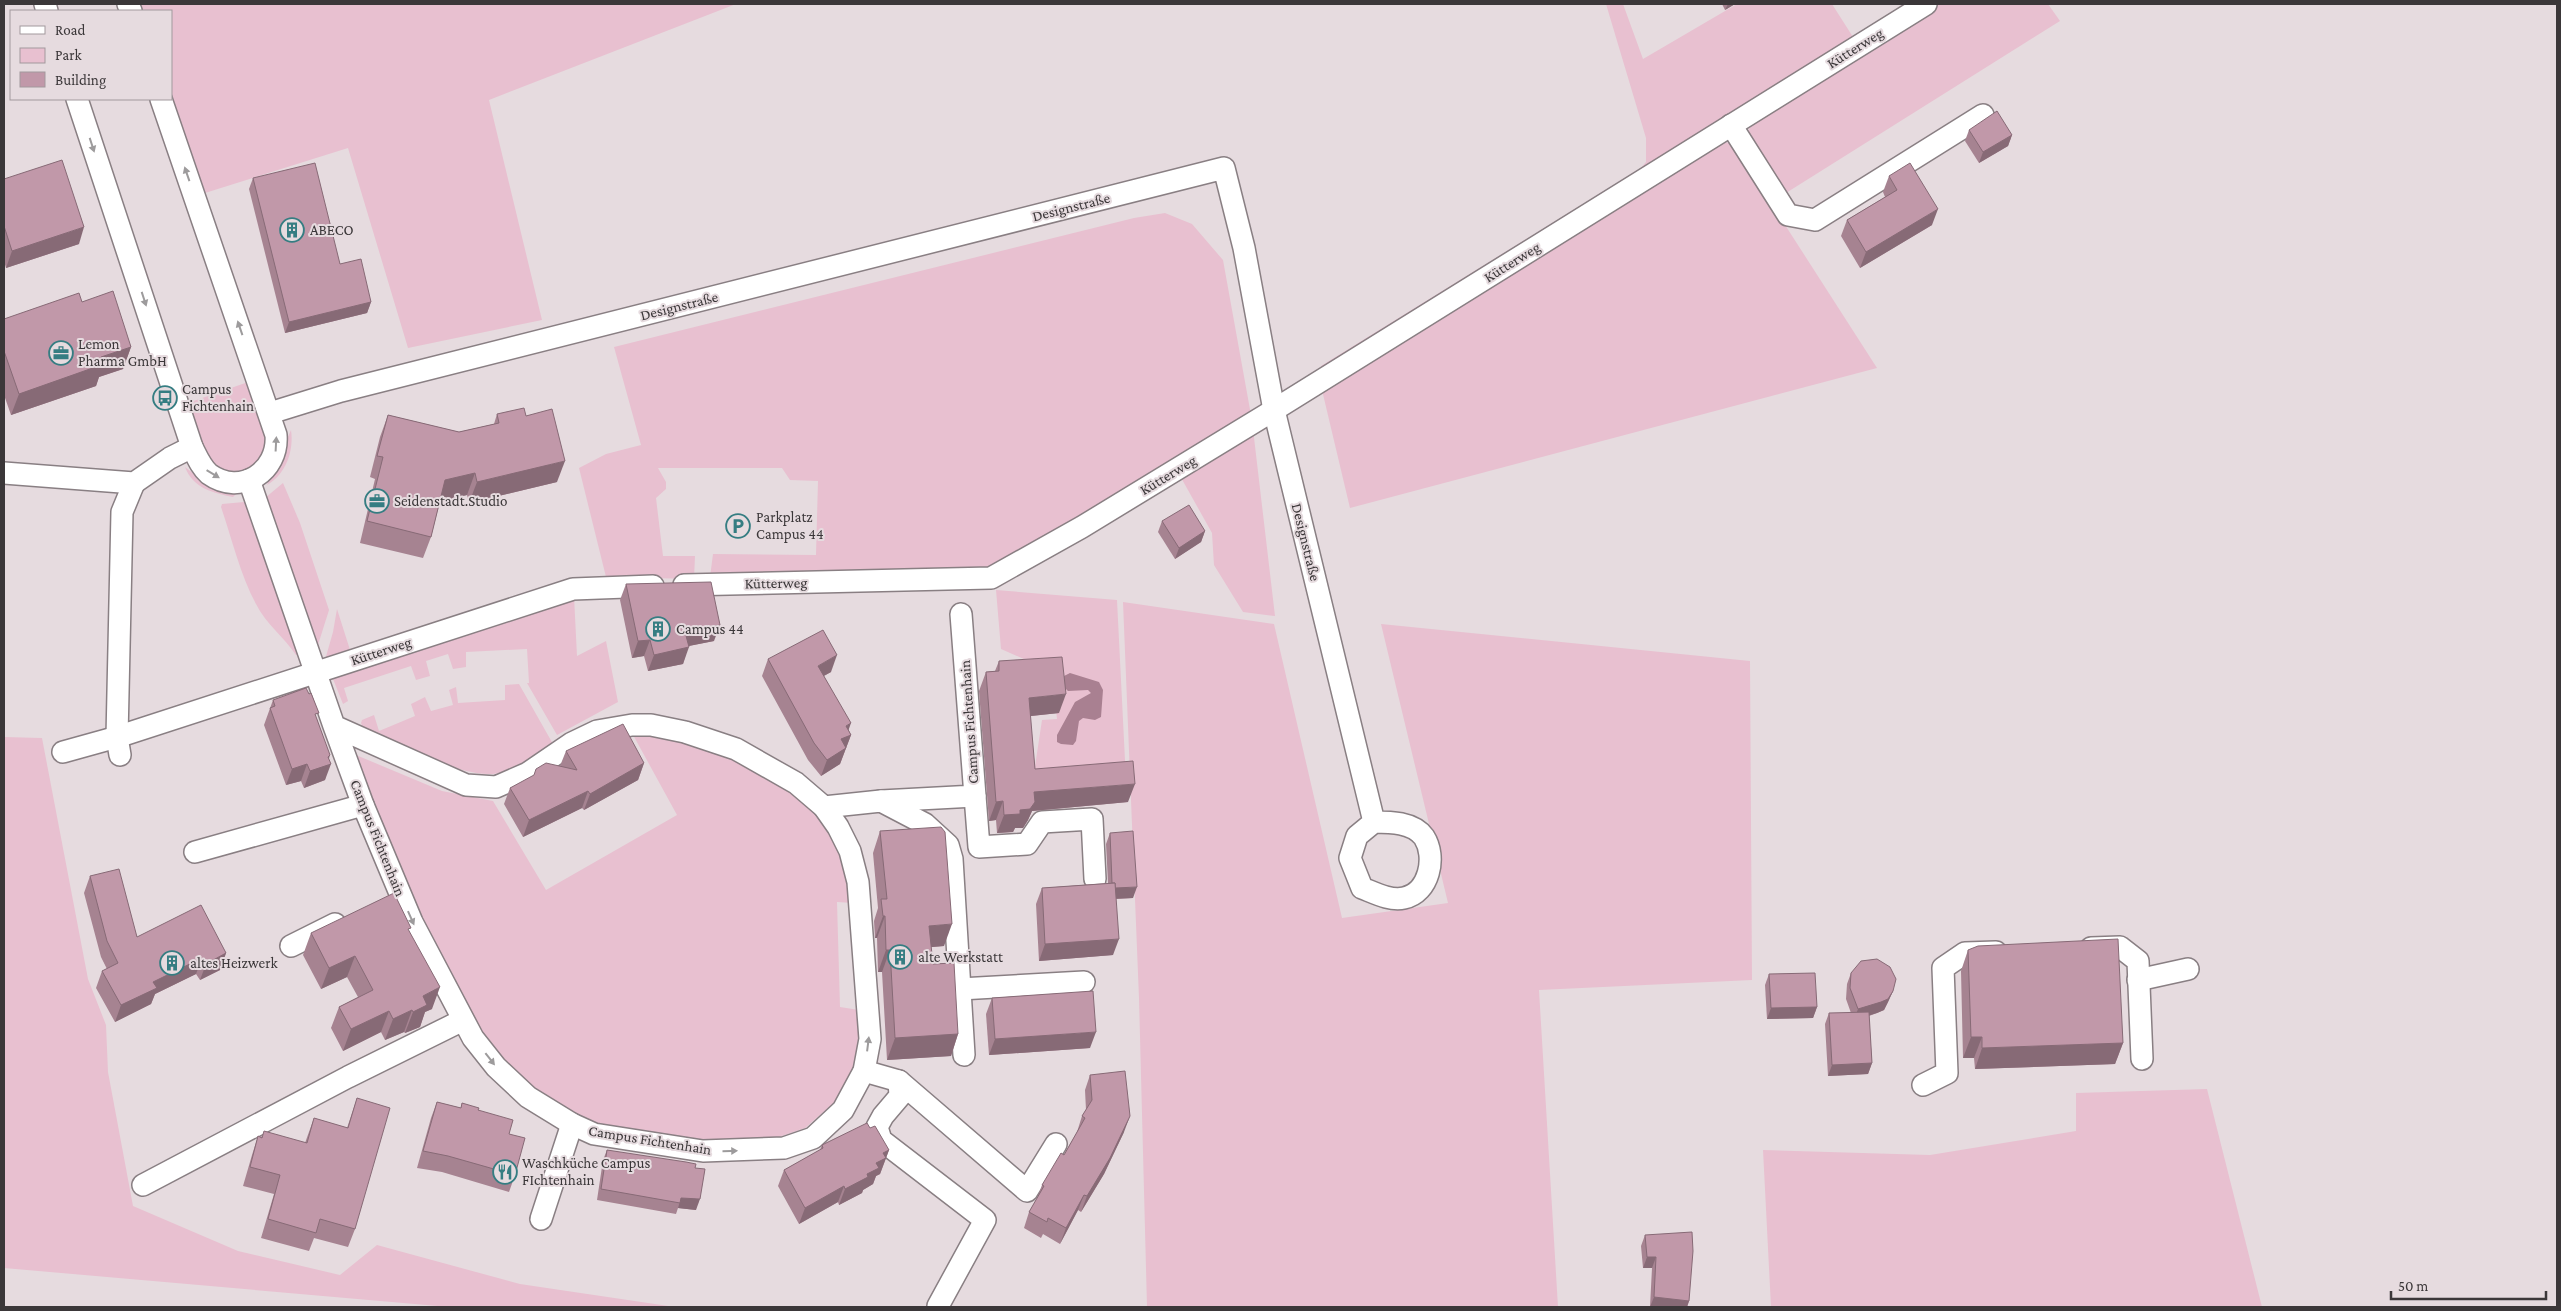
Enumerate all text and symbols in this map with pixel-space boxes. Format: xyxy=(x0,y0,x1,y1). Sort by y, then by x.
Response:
legend xyxy=(10,10,172,100)
text: Road xyxy=(55,22,86,38)
street label: Kütterweg xyxy=(1824,25,1886,72)
text: Park xyxy=(55,47,82,63)
text: Building xyxy=(55,72,106,89)
one-way arrow xyxy=(89,138,97,153)
one-way arrow xyxy=(183,166,191,181)
street label: Designstraße xyxy=(1031,190,1112,225)
building icon: ABECO xyxy=(279,217,305,243)
place label: ABECO xyxy=(310,222,354,238)
street label: Kütterweg xyxy=(1481,239,1543,286)
street label: Designstraße xyxy=(639,289,720,324)
one-way arrow xyxy=(140,292,148,307)
one-way arrow xyxy=(235,320,243,335)
place label: Lemon Pharma GmbH xyxy=(78,336,167,369)
office icon: Lemon Pharma GmbH xyxy=(48,340,74,366)
place label: Campus Fichtenhain xyxy=(182,381,254,414)
bus stop icon: Campus Fichtenhain xyxy=(152,385,178,411)
one-way arrow xyxy=(272,436,280,452)
street label: Kütterweg xyxy=(1137,452,1200,499)
one-way arrow xyxy=(206,469,220,478)
office icon: Seidenstadt.Studio xyxy=(364,488,390,514)
place label: Seidenstadt.Studio xyxy=(394,493,507,509)
street label: Designstraße xyxy=(1288,502,1323,583)
place label: Parkplatz Campus 44 xyxy=(756,509,824,543)
parking icon: Parkplatz Campus 44 xyxy=(725,513,751,539)
street label: Kütterweg xyxy=(744,574,808,593)
building icon: Campus 44 xyxy=(645,616,671,642)
place label: Campus 44 xyxy=(676,621,744,638)
street label: Kütterweg xyxy=(349,634,414,669)
street label: Campus Fichtenhain xyxy=(957,659,982,785)
street label: Campus Fichtenhain xyxy=(346,777,409,899)
one-way arrow xyxy=(407,911,415,925)
building icon: alte Werkstatt xyxy=(887,944,913,970)
place label: alte Werkstatt xyxy=(918,949,1004,965)
building icon: altes Heizwerk xyxy=(159,950,185,976)
place label: altes Heizwerk xyxy=(190,955,278,971)
one-way arrow xyxy=(864,1035,872,1051)
one-way arrow xyxy=(484,1052,495,1065)
street label: Campus Fichtenhain xyxy=(587,1122,713,1159)
one-way arrow xyxy=(723,1147,739,1155)
place label: Waschküche Campus FIchtenhain xyxy=(522,1155,650,1188)
restaurant icon: Waschküche Campus FIchtenhain xyxy=(492,1159,518,1185)
scale bar xyxy=(2391,1268,2546,1300)
text: 50 m xyxy=(2398,1278,2428,1294)

